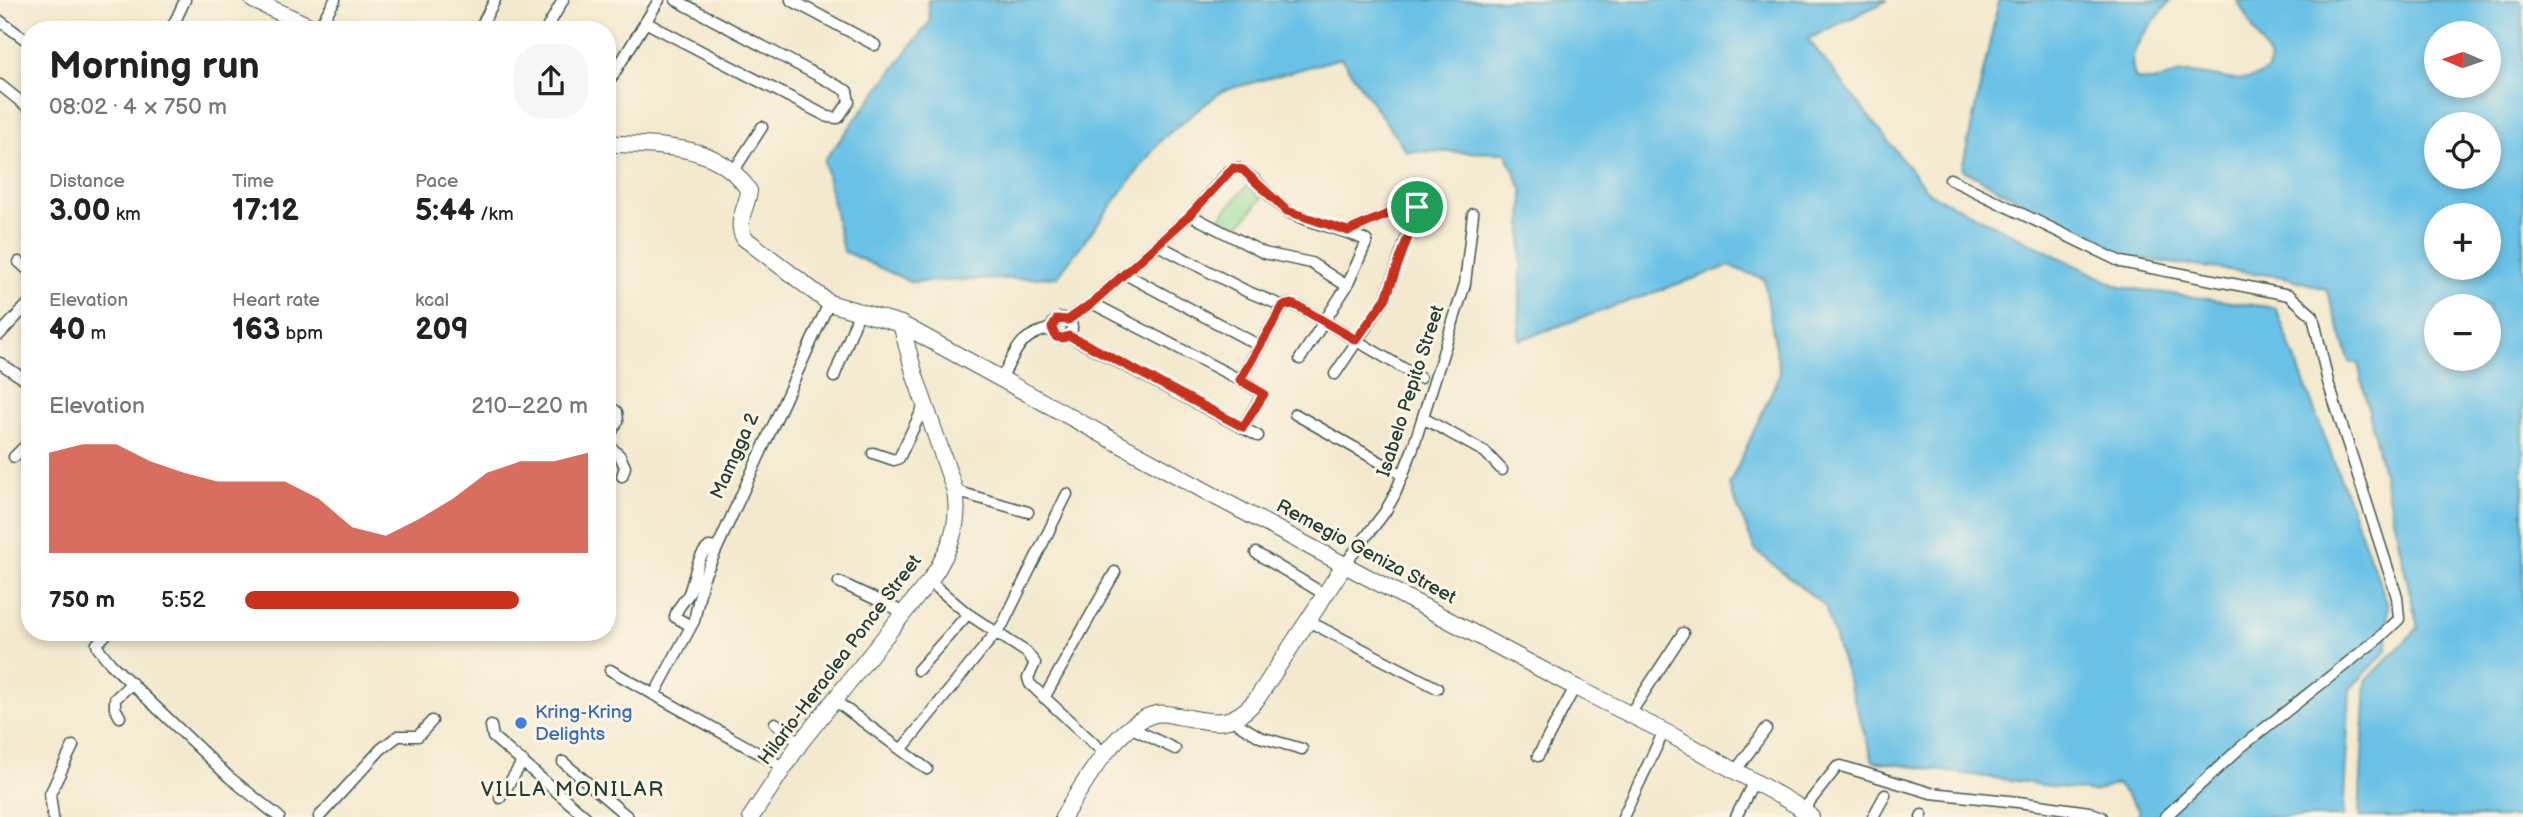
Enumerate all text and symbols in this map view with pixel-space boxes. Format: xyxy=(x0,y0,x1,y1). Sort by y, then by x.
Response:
north arrow xyxy=(2424,21,2501,98)
map controls xyxy=(2424,21,2501,371)
text: Morning run xyxy=(49,44,260,89)
button: share xyxy=(514,44,588,118)
text: 08:02 · 4 × 750 m xyxy=(49,93,227,121)
button: locate xyxy=(2424,112,2501,189)
text: Distance xyxy=(49,170,125,193)
text: Time xyxy=(232,170,274,193)
text: Pace xyxy=(415,170,458,193)
pin xyxy=(1387,177,1447,237)
icon: arrive xyxy=(1398,188,1436,226)
text: 3.00 xyxy=(49,193,111,229)
text: 17:12 xyxy=(232,193,299,229)
text: 5:44 xyxy=(415,193,475,229)
text: km xyxy=(111,203,141,226)
text: /km xyxy=(475,203,514,226)
button: + xyxy=(2424,203,2501,280)
text: Elevation xyxy=(49,289,128,312)
text: Heart rate xyxy=(232,289,320,312)
text: kcal xyxy=(415,289,449,312)
button: − xyxy=(2424,294,2501,371)
street label: Isabelo Pepito Street xyxy=(1372,302,1450,480)
text: 40 xyxy=(49,312,85,348)
text: 163 xyxy=(232,312,280,348)
text: 209 xyxy=(415,312,469,348)
text: m xyxy=(85,322,106,345)
text: bpm xyxy=(280,322,323,345)
text: Elevation xyxy=(49,392,145,420)
text: 210–220 m xyxy=(471,392,588,420)
street label: Mamgga 2 xyxy=(706,409,765,503)
street label: Remegio Geniza Street xyxy=(1272,495,1460,609)
street label: Hilario-Heraclea Ponce Street xyxy=(753,550,927,770)
text: 750 m xyxy=(49,586,115,614)
text: 5:52 xyxy=(161,586,206,614)
place label: Kring-Kring Delights xyxy=(535,701,632,746)
marker: Kring-Kring Delights xyxy=(513,715,529,731)
district label: VILLA MONILAR xyxy=(481,777,665,802)

